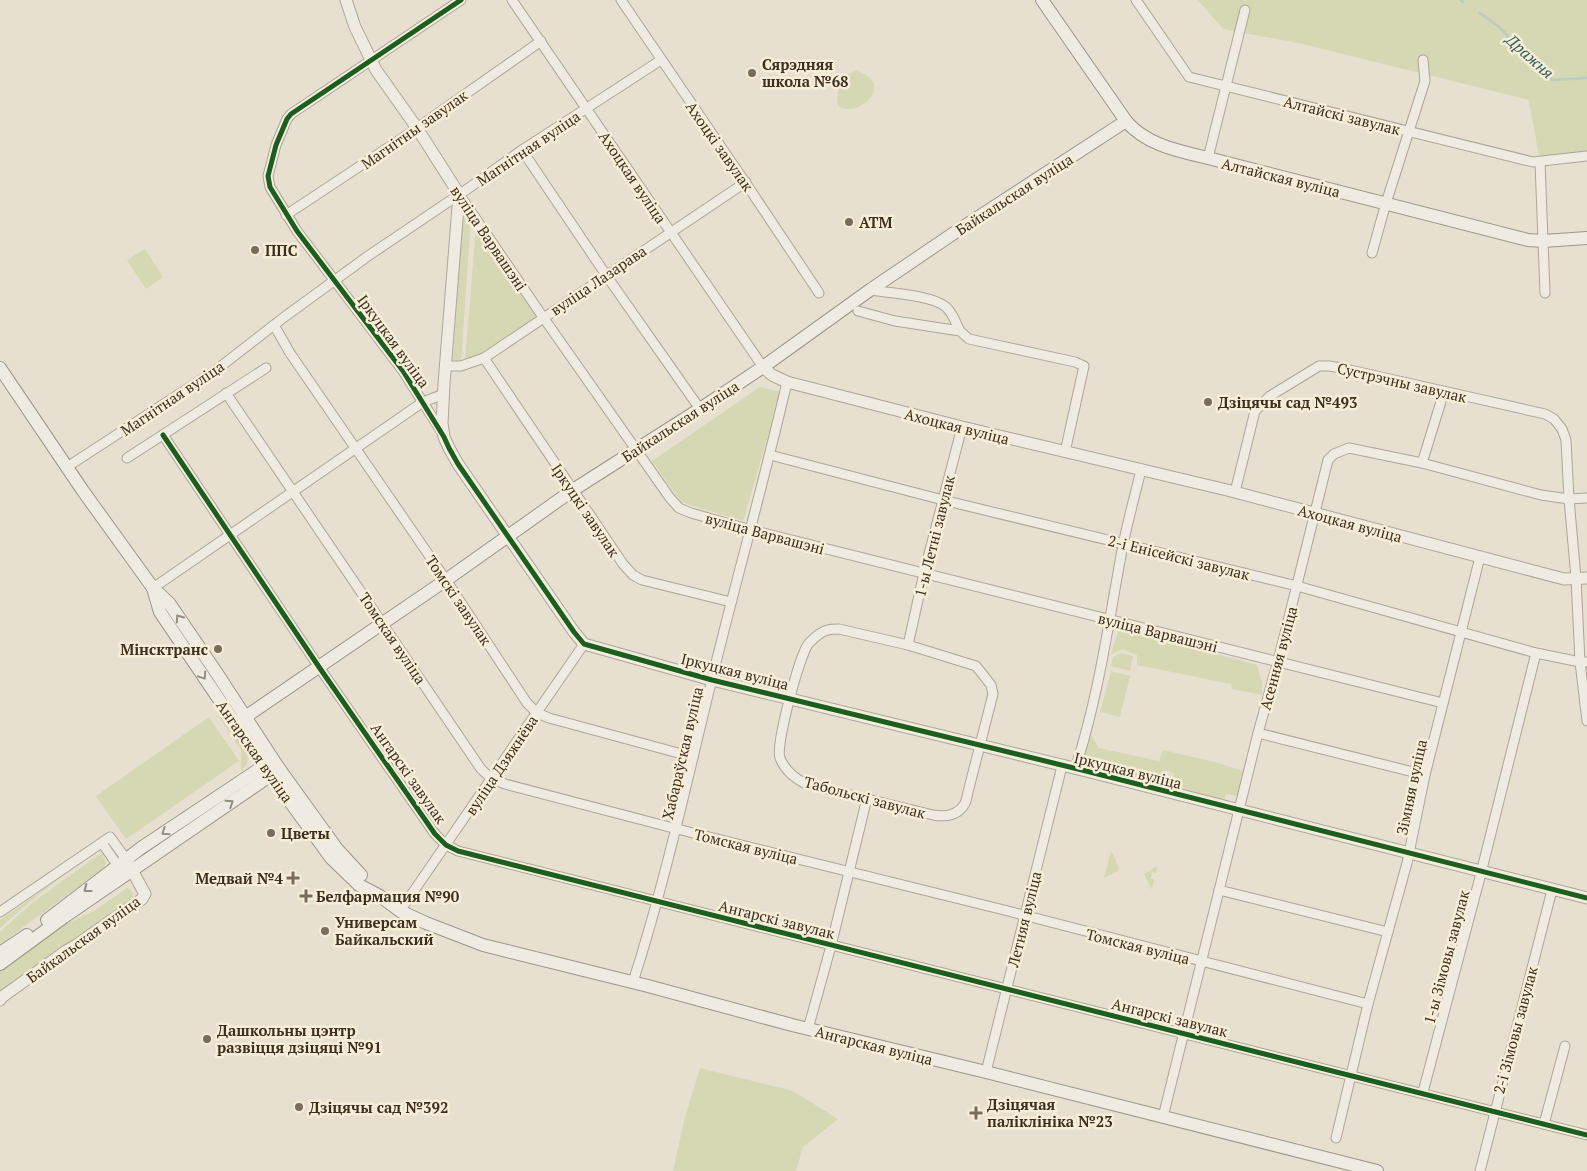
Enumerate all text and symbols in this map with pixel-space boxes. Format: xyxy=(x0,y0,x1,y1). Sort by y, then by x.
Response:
water label: Дражня xyxy=(1501,28,1559,83)
place label: Сярэдняя школа №68 xyxy=(762,54,849,91)
marker: Сярэдняя школа №68 xyxy=(746,67,758,79)
street label: Магнітны завулак xyxy=(357,84,472,173)
street label: Алтайскі завулак xyxy=(1282,91,1403,139)
street label: Ахоцкі завулак xyxy=(682,97,759,196)
street label: Магнітная вуліца xyxy=(472,106,584,190)
street label: Ахоцкая вуліца xyxy=(595,127,672,227)
street label: Байкальская вуліца xyxy=(952,148,1077,239)
street label: Алтайская вуліца xyxy=(1220,153,1343,201)
street label: вуліца Варвашэні xyxy=(446,182,532,294)
place label: АТМ xyxy=(859,212,893,232)
marker: АТМ xyxy=(843,216,855,228)
place label: ППС xyxy=(265,240,298,260)
street label: вуліца Лазарава xyxy=(546,240,650,320)
marker: ППС xyxy=(249,244,261,256)
street label: Іркуцкая вуліца xyxy=(353,290,435,392)
street label: Магнітная вуліца xyxy=(116,356,228,440)
street label: Сустрэчны завулак xyxy=(1335,357,1470,407)
street label: Байкальская вуліца xyxy=(618,375,743,466)
place label: Дзіцячы сад №493 xyxy=(1218,392,1357,412)
marker: Дзіцячы сад №493 xyxy=(1202,396,1214,408)
street label: Ахоцкая вуліца xyxy=(903,403,1012,449)
street label: Іркуцкі завулак xyxy=(547,459,625,561)
street label: 1-ы Летні завулак xyxy=(909,472,959,599)
street label: Ахоцкая вуліца xyxy=(1296,499,1405,547)
street label: вуліца Варвашэні xyxy=(703,507,827,559)
street label: 2-і Енісейскі завулак xyxy=(1106,530,1253,584)
street label: Томскі завулак xyxy=(421,551,497,650)
street label: Томская вуліца xyxy=(355,588,431,688)
street label: Асенняя вуліца xyxy=(1255,604,1302,712)
street label: вуліца Варвашэні xyxy=(1096,607,1220,657)
one-way arrow xyxy=(176,614,185,624)
place label: Мінсктранс xyxy=(120,639,208,659)
marker: Мінсктранс xyxy=(212,643,224,655)
street label: Іркуцкая вуліца xyxy=(679,648,791,694)
one-way arrow xyxy=(197,670,206,679)
street label: Хабараўская вуліца xyxy=(657,684,707,821)
street label: Ангарская вуліца xyxy=(212,696,298,807)
street label: вуліца Дзяжнёва xyxy=(460,711,542,819)
street label: Ангарскі завулак xyxy=(367,719,452,828)
street label: Зімняя вуліца xyxy=(1391,737,1431,837)
street label: Іркуцкая вуліца xyxy=(1072,747,1184,793)
street label: Табольскі завулак xyxy=(802,771,929,823)
one-way arrow xyxy=(224,800,233,809)
place label: Цветы xyxy=(281,823,330,843)
street label: Томская вуліца xyxy=(692,823,800,869)
one-way arrow xyxy=(162,826,171,835)
marker: Цветы xyxy=(265,827,277,839)
place label: Медвай №4 xyxy=(195,868,284,888)
street label: Летняя вуліца xyxy=(1002,869,1046,970)
marker: Медвай №4 xyxy=(287,872,299,884)
one-way arrow xyxy=(84,883,93,891)
place label: Белфармация №90 xyxy=(316,886,460,906)
street label: 1-ы Зімовы завулак xyxy=(1419,887,1474,1026)
marker: Белфармация №90 xyxy=(300,890,312,902)
street label: Байкальская вуліца xyxy=(22,891,144,987)
street label: Ангарскі завулак xyxy=(717,895,838,943)
place label: Универсам Байкальский xyxy=(335,912,434,949)
street label: Томская вуліца xyxy=(1084,923,1192,969)
marker: Универсам Байкальский xyxy=(319,925,331,937)
street label: 2-і Зімовы завулак xyxy=(1488,963,1542,1096)
street label: Ангарскі завулак xyxy=(1110,993,1231,1041)
place label: Дашкольны цэнтр развіцця дзіцяці №91 xyxy=(217,1020,382,1057)
street label: Ангарская вуліца xyxy=(813,1021,935,1069)
marker: Дашкольны цэнтр развіцця дзіцяці №91 xyxy=(201,1033,213,1045)
place label: Дзіцячая паліклініка №23 xyxy=(987,1094,1113,1131)
place label: Дзіцячы сад №392 xyxy=(309,1097,448,1117)
marker: Дзіцячы сад №392 xyxy=(293,1101,305,1113)
marker: Дзіцячая паліклініка №23 xyxy=(969,1106,983,1120)

